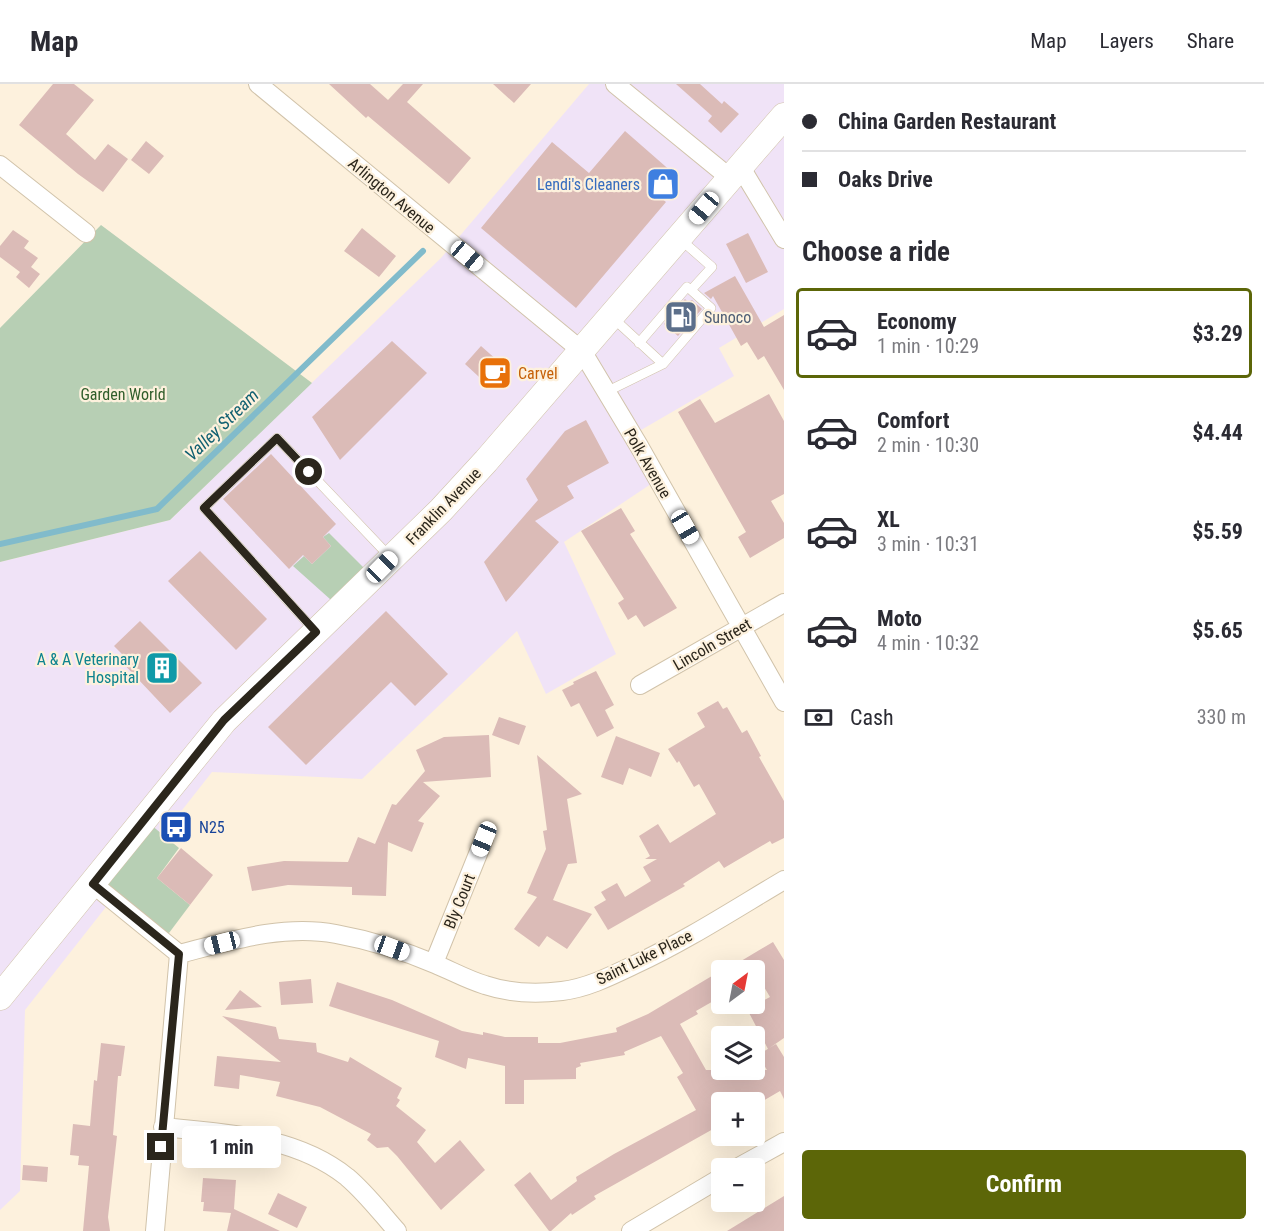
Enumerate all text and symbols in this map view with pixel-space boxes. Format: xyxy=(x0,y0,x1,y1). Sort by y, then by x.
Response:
text: Map xyxy=(30,25,78,58)
text: Map xyxy=(1030,29,1067,53)
text: Layers xyxy=(1100,29,1154,53)
text: Share xyxy=(1187,29,1234,53)
text: China Garden Restaurant xyxy=(838,109,1056,134)
street label: Arlington Avenue xyxy=(345,154,439,237)
shop icon: Lendi's Cleaners xyxy=(645,166,681,202)
text: Oaks Drive xyxy=(838,167,933,192)
place label: Lendi's Cleaners xyxy=(537,175,640,194)
car xyxy=(686,188,722,228)
text: Choose a ride xyxy=(802,236,950,268)
car xyxy=(447,238,487,274)
fuel station icon: Sunoco xyxy=(663,299,699,335)
icon: car xyxy=(805,306,859,360)
place label: Sunoco xyxy=(704,308,751,327)
text: Economy xyxy=(877,309,957,334)
text: $3.29 xyxy=(1192,321,1243,346)
text: 1 min · 10:29 xyxy=(877,334,979,358)
cafe icon: Carvel xyxy=(477,355,513,391)
place label: Carvel xyxy=(518,364,558,383)
water label: Valley Stream xyxy=(180,384,263,465)
park label: Garden World xyxy=(80,385,166,404)
icon: car xyxy=(805,405,859,459)
text: Comfort xyxy=(877,408,950,433)
text: $4.44 xyxy=(1192,420,1243,445)
street label: Polk Avenue xyxy=(620,425,675,502)
text: 2 min · 10:30 xyxy=(877,433,979,457)
route start xyxy=(295,458,322,485)
street label: Franklin Avenue xyxy=(402,464,485,549)
icon: car xyxy=(805,504,859,558)
car xyxy=(668,507,702,547)
text: XL xyxy=(877,507,900,532)
text: $5.59 xyxy=(1192,519,1243,544)
text: 3 min · 10:31 xyxy=(877,532,979,556)
car xyxy=(363,548,401,586)
icon: car xyxy=(805,603,859,657)
text: Moto xyxy=(877,606,922,631)
street label: Lincoln Street xyxy=(670,614,755,674)
text: $5.65 xyxy=(1192,618,1243,643)
text: 4 min · 10:32 xyxy=(877,631,979,655)
place label: A & A Veterinary Hospital xyxy=(37,650,139,687)
building icon: A & A Veterinary Hospital xyxy=(144,650,180,686)
icon: cash xyxy=(802,701,835,734)
text: Cash xyxy=(850,705,894,730)
text: 330 m xyxy=(1197,705,1246,729)
bus stop icon: N25 xyxy=(158,809,194,845)
place label: N25 xyxy=(199,818,225,837)
car xyxy=(469,819,499,859)
street label: Bly Court xyxy=(440,871,479,931)
street label: Saint Luke Place xyxy=(593,926,695,989)
car xyxy=(202,930,242,956)
car xyxy=(372,933,412,963)
north arrow xyxy=(711,960,765,1014)
map controls xyxy=(711,960,765,1212)
button: layers xyxy=(711,1026,765,1080)
button: + xyxy=(711,1092,765,1146)
callout: 1 min xyxy=(182,1126,281,1168)
route end xyxy=(147,1133,174,1160)
text: 1 min xyxy=(209,1135,254,1159)
button: Confirm xyxy=(802,1150,1246,1219)
button: − xyxy=(711,1158,765,1212)

